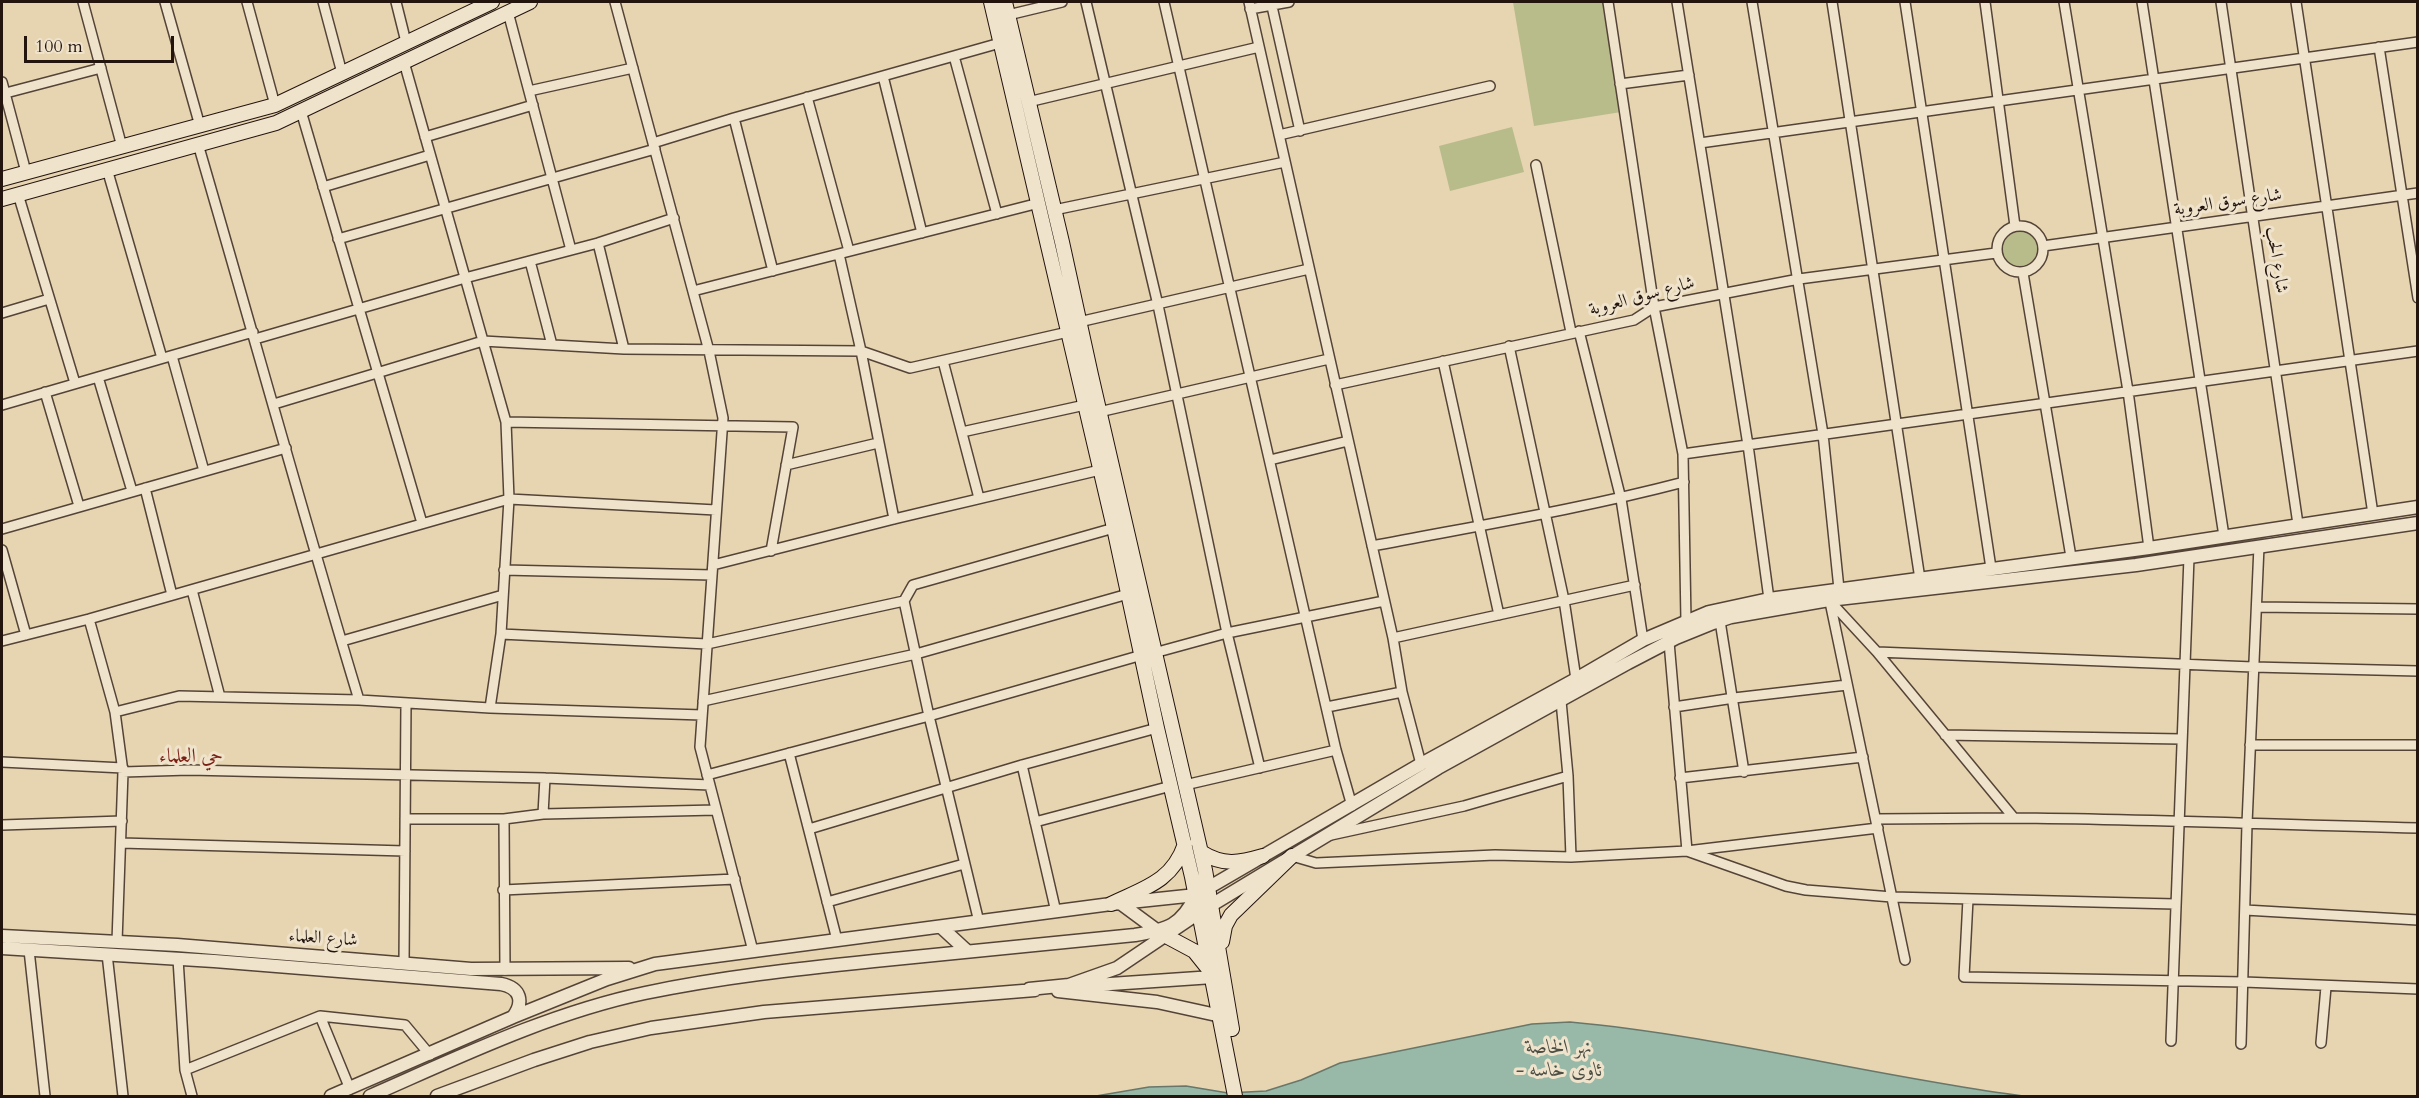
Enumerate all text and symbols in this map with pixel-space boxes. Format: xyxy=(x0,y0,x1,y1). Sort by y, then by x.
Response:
scale bar xyxy=(27,24,177,62)
text: 100 m xyxy=(35,34,83,59)
street label: شارع سوق العروبة xyxy=(2173,185,2283,221)
street label: شارع الحب xyxy=(2260,225,2292,295)
street label: شارع سوق العروبة xyxy=(1587,273,1697,321)
district label: حي العلماء xyxy=(159,745,223,769)
street label: شارع العلماء xyxy=(288,926,358,952)
water label: نهر الخاصة - ئاوی خاسە xyxy=(1515,1036,1603,1083)

